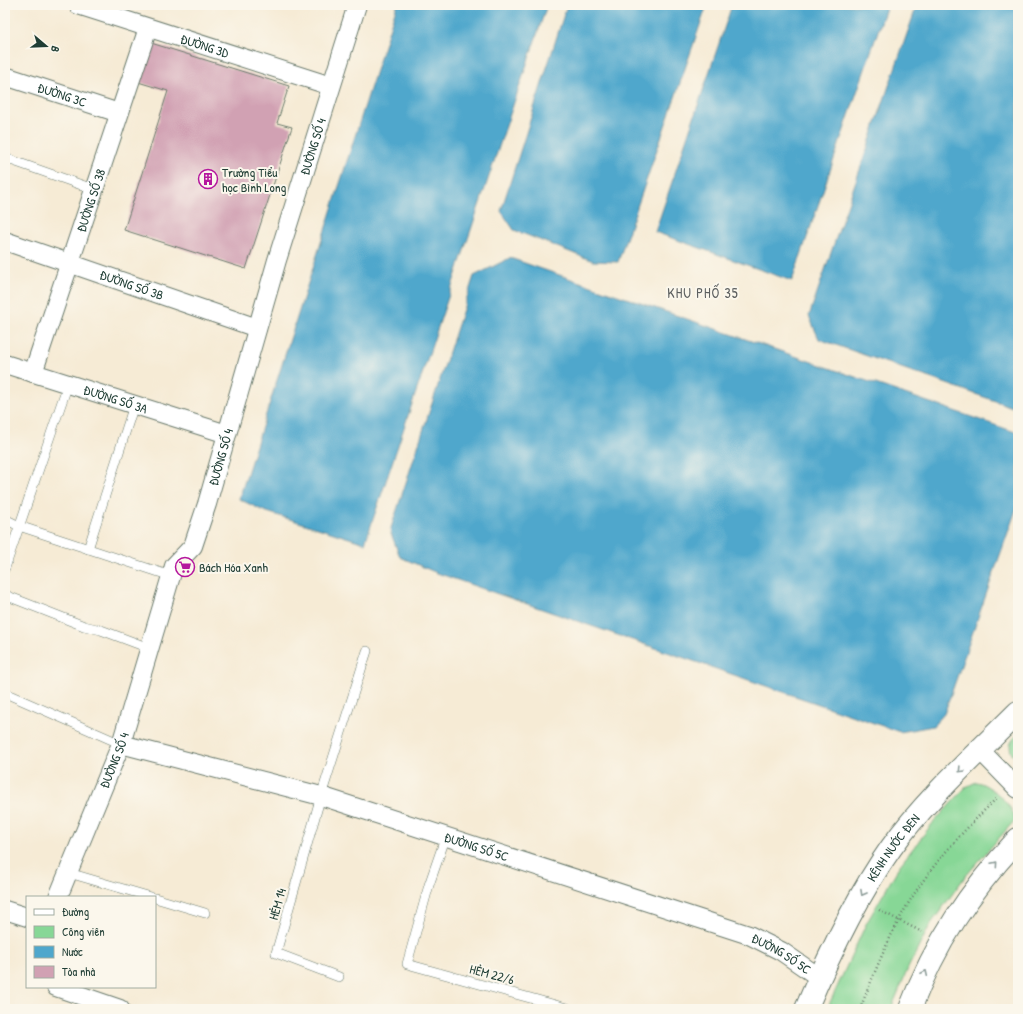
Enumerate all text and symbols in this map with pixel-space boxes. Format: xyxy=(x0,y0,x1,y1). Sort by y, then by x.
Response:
north arrow xyxy=(26,26,66,66)
street label: ĐƯỜNG 3D xyxy=(178,29,232,62)
text: B xyxy=(48,44,63,55)
street label: ĐƯỜNG 3C xyxy=(35,78,89,111)
street label: ĐƯỜNG SỐ 4 xyxy=(295,115,330,177)
place label: Trường Tiểu học Bình Long xyxy=(222,163,287,196)
street label: ĐƯỜNG SỐ 38 xyxy=(72,166,110,234)
building icon: Trường Tiểu học Bình Long xyxy=(197,168,219,190)
street label: ĐƯỜNG SỐ 3B xyxy=(97,265,166,304)
district label: KHU PHỐ 35 xyxy=(667,283,739,302)
street label: ĐƯỜNG SỐ 3A xyxy=(81,380,150,418)
street label: ĐƯỜNG SỐ 4 xyxy=(204,426,237,488)
supermarket icon: Bách Hóa Xanh xyxy=(174,556,196,578)
place label: Bách Hóa Xanh xyxy=(199,558,268,576)
street label: ĐƯỜNG SỐ 4 xyxy=(95,730,133,791)
one-way arrow xyxy=(958,765,966,773)
street label: KÊNH NƯỚC ĐEN xyxy=(862,810,924,885)
street label: ĐƯỜNG SỐ 5C xyxy=(442,828,511,865)
one-way arrow xyxy=(990,861,998,869)
street label: HẺM 14 xyxy=(264,886,290,922)
one-way arrow xyxy=(861,889,868,896)
legend xyxy=(26,896,156,988)
text: Đường xyxy=(62,903,89,920)
text: Công viên xyxy=(62,923,105,940)
street label: ĐƯỜNG SỐ 5C xyxy=(749,929,815,978)
text: Nước xyxy=(62,943,83,960)
street label: HẺM 22/6 xyxy=(468,959,516,989)
text: Tòa nhà xyxy=(62,963,95,980)
one-way arrow xyxy=(920,970,928,977)

